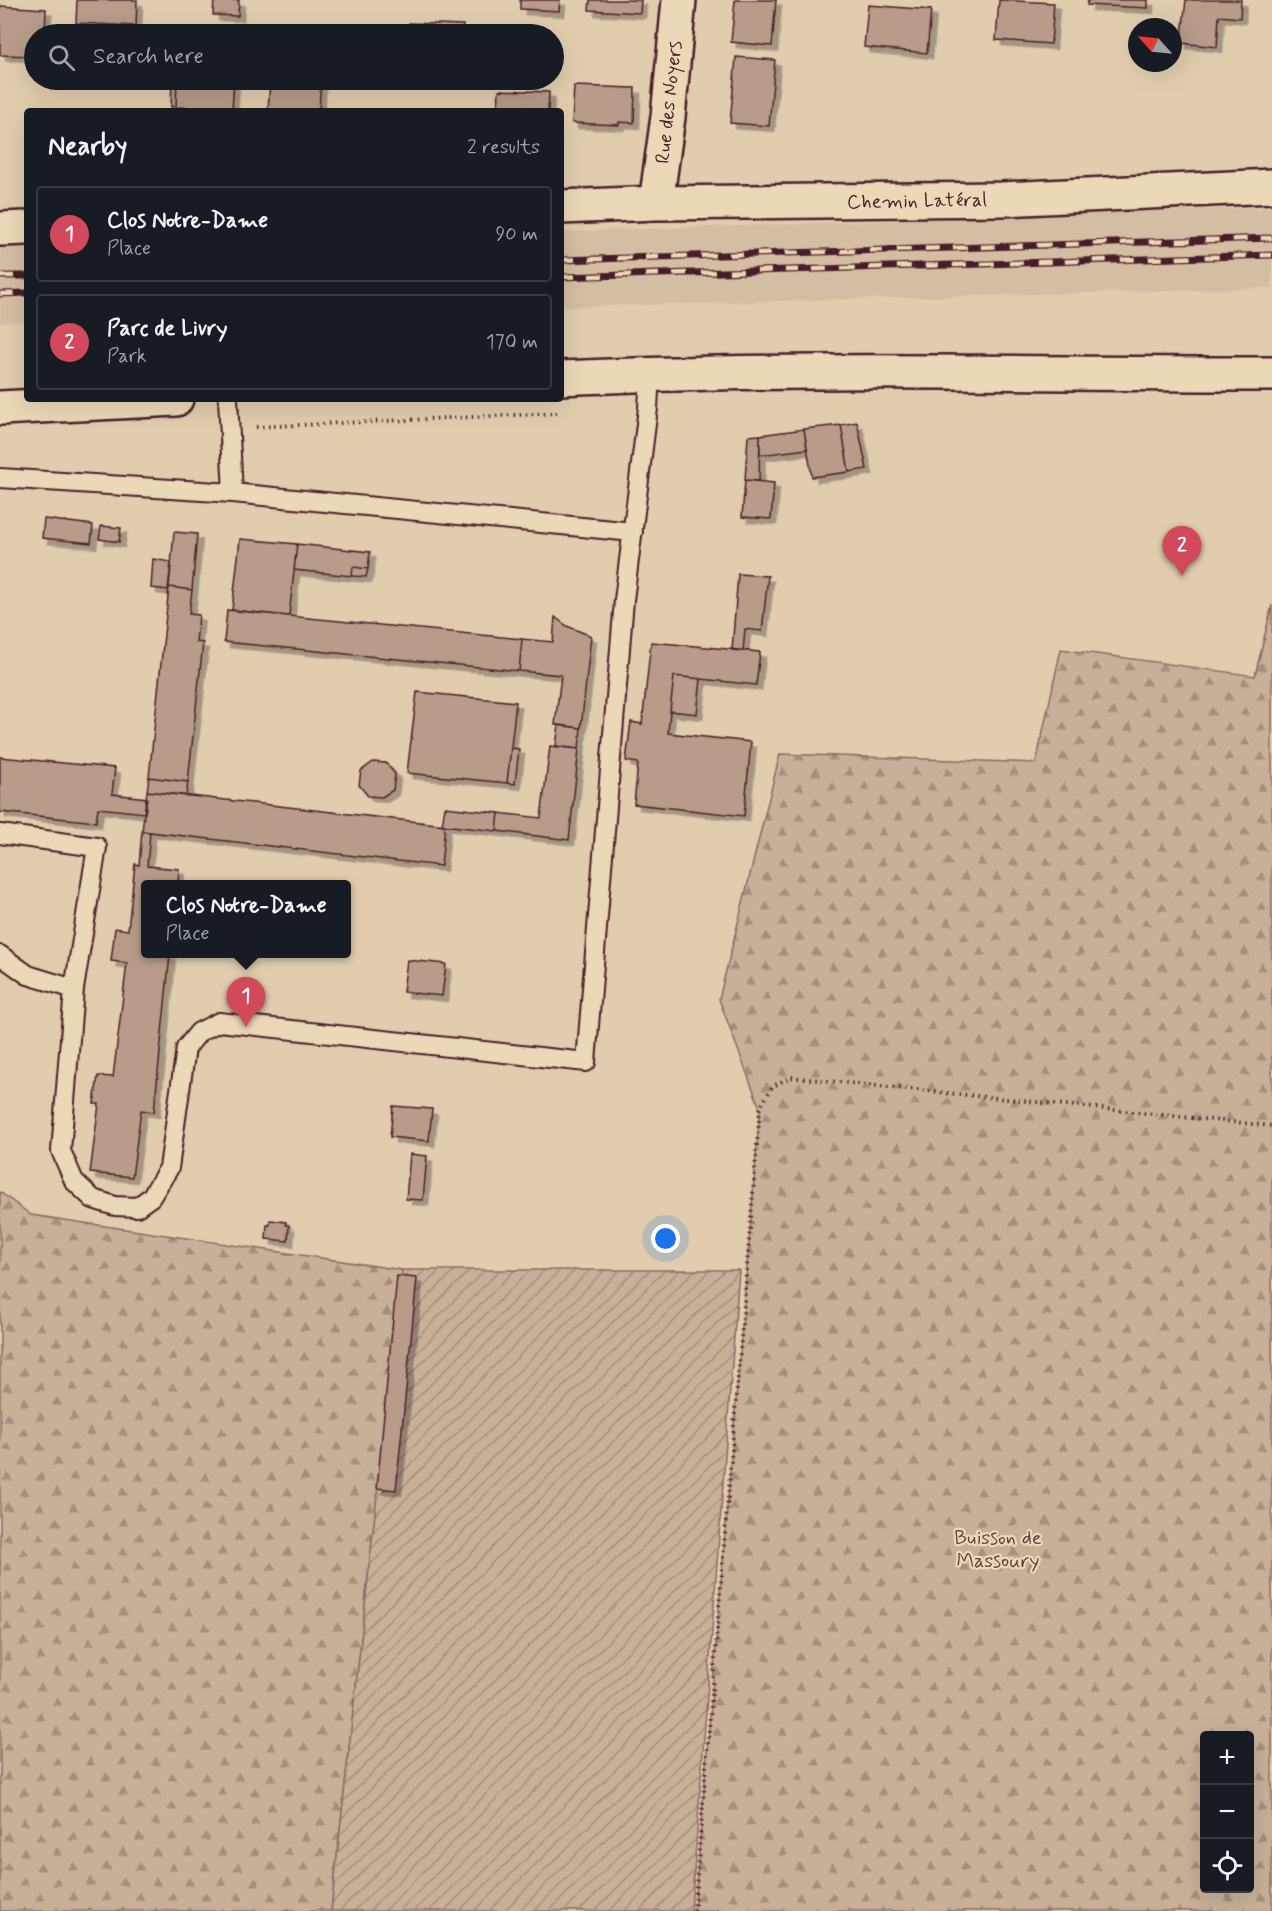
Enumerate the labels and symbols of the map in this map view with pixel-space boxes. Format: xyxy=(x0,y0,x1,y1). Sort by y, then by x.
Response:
north arrow xyxy=(1128,18,1182,72)
street label: Rue des Noyers xyxy=(650,39,689,165)
street label: Chemin Latéral xyxy=(847,187,987,216)
pin: 2 xyxy=(1162,526,1202,576)
pin: 1 xyxy=(226,978,266,1027)
your location xyxy=(651,1224,680,1253)
park label: Buisson de Massoury xyxy=(954,1525,1042,1575)

